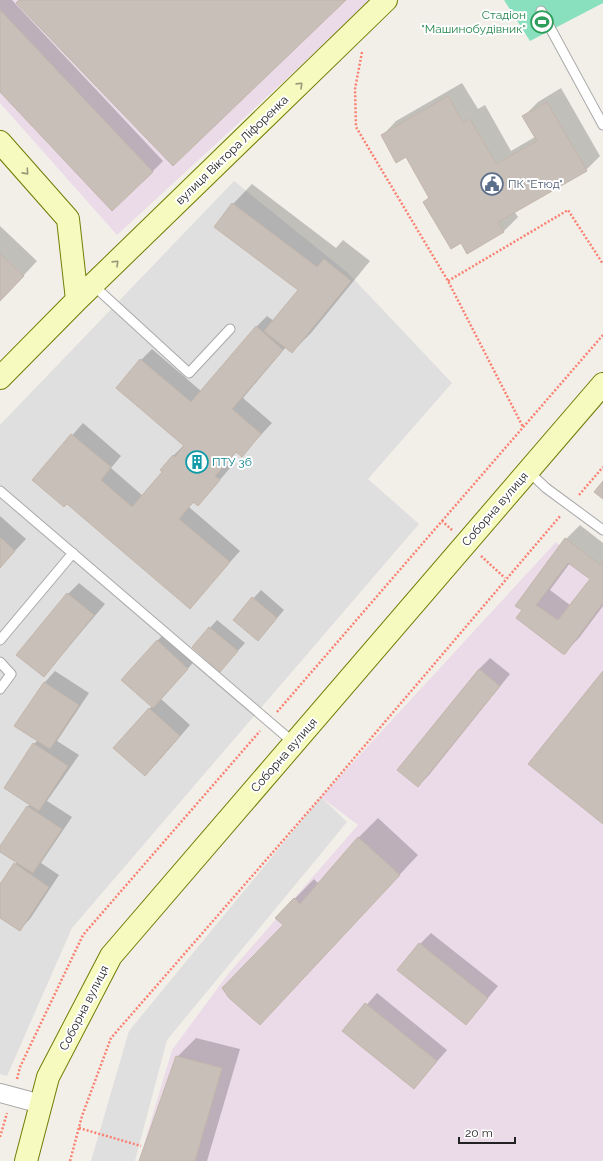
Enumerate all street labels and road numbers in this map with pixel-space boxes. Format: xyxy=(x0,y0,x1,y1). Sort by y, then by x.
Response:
street label: вулиця Віктора Ліфоренка xyxy=(173,93,291,207)
street label: Соборна вулиця xyxy=(459,469,531,549)
street label: Соборна вулиця xyxy=(248,715,320,795)
street label: Соборна вулиця xyxy=(56,963,112,1053)

